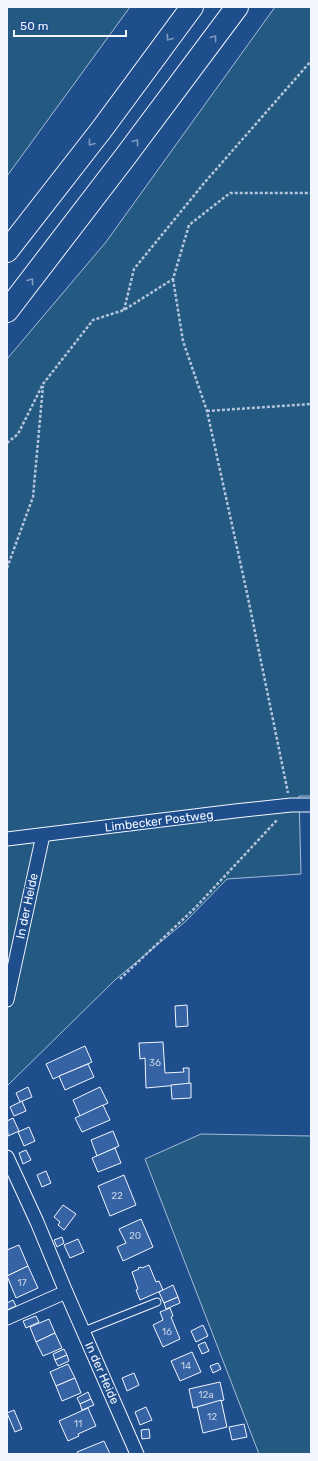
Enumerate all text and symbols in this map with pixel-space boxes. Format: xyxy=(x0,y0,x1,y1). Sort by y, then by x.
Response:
scale bar xyxy=(14,12,126,38)
text: 50 m xyxy=(20,19,48,33)
one-way arrow xyxy=(167,34,174,41)
one-way arrow xyxy=(209,36,216,43)
one-way arrow xyxy=(89,138,96,145)
one-way arrow xyxy=(132,140,139,147)
one-way arrow xyxy=(26,278,33,285)
street label: Limbecker Postweg xyxy=(104,807,214,835)
street label: In der Heide xyxy=(13,872,41,940)
house number: 36 xyxy=(149,1057,161,1069)
house number: 22 xyxy=(111,1190,123,1202)
house number: 20 xyxy=(129,1230,141,1242)
house number: 17 xyxy=(17,1277,27,1289)
house number: 16 xyxy=(162,1326,172,1338)
street label: In der Heide xyxy=(82,1340,122,1407)
house number: 14 xyxy=(181,1360,191,1372)
house number: 12a xyxy=(198,1389,214,1401)
house number: 12 xyxy=(207,1411,217,1423)
house number: 11 xyxy=(74,1418,82,1430)

